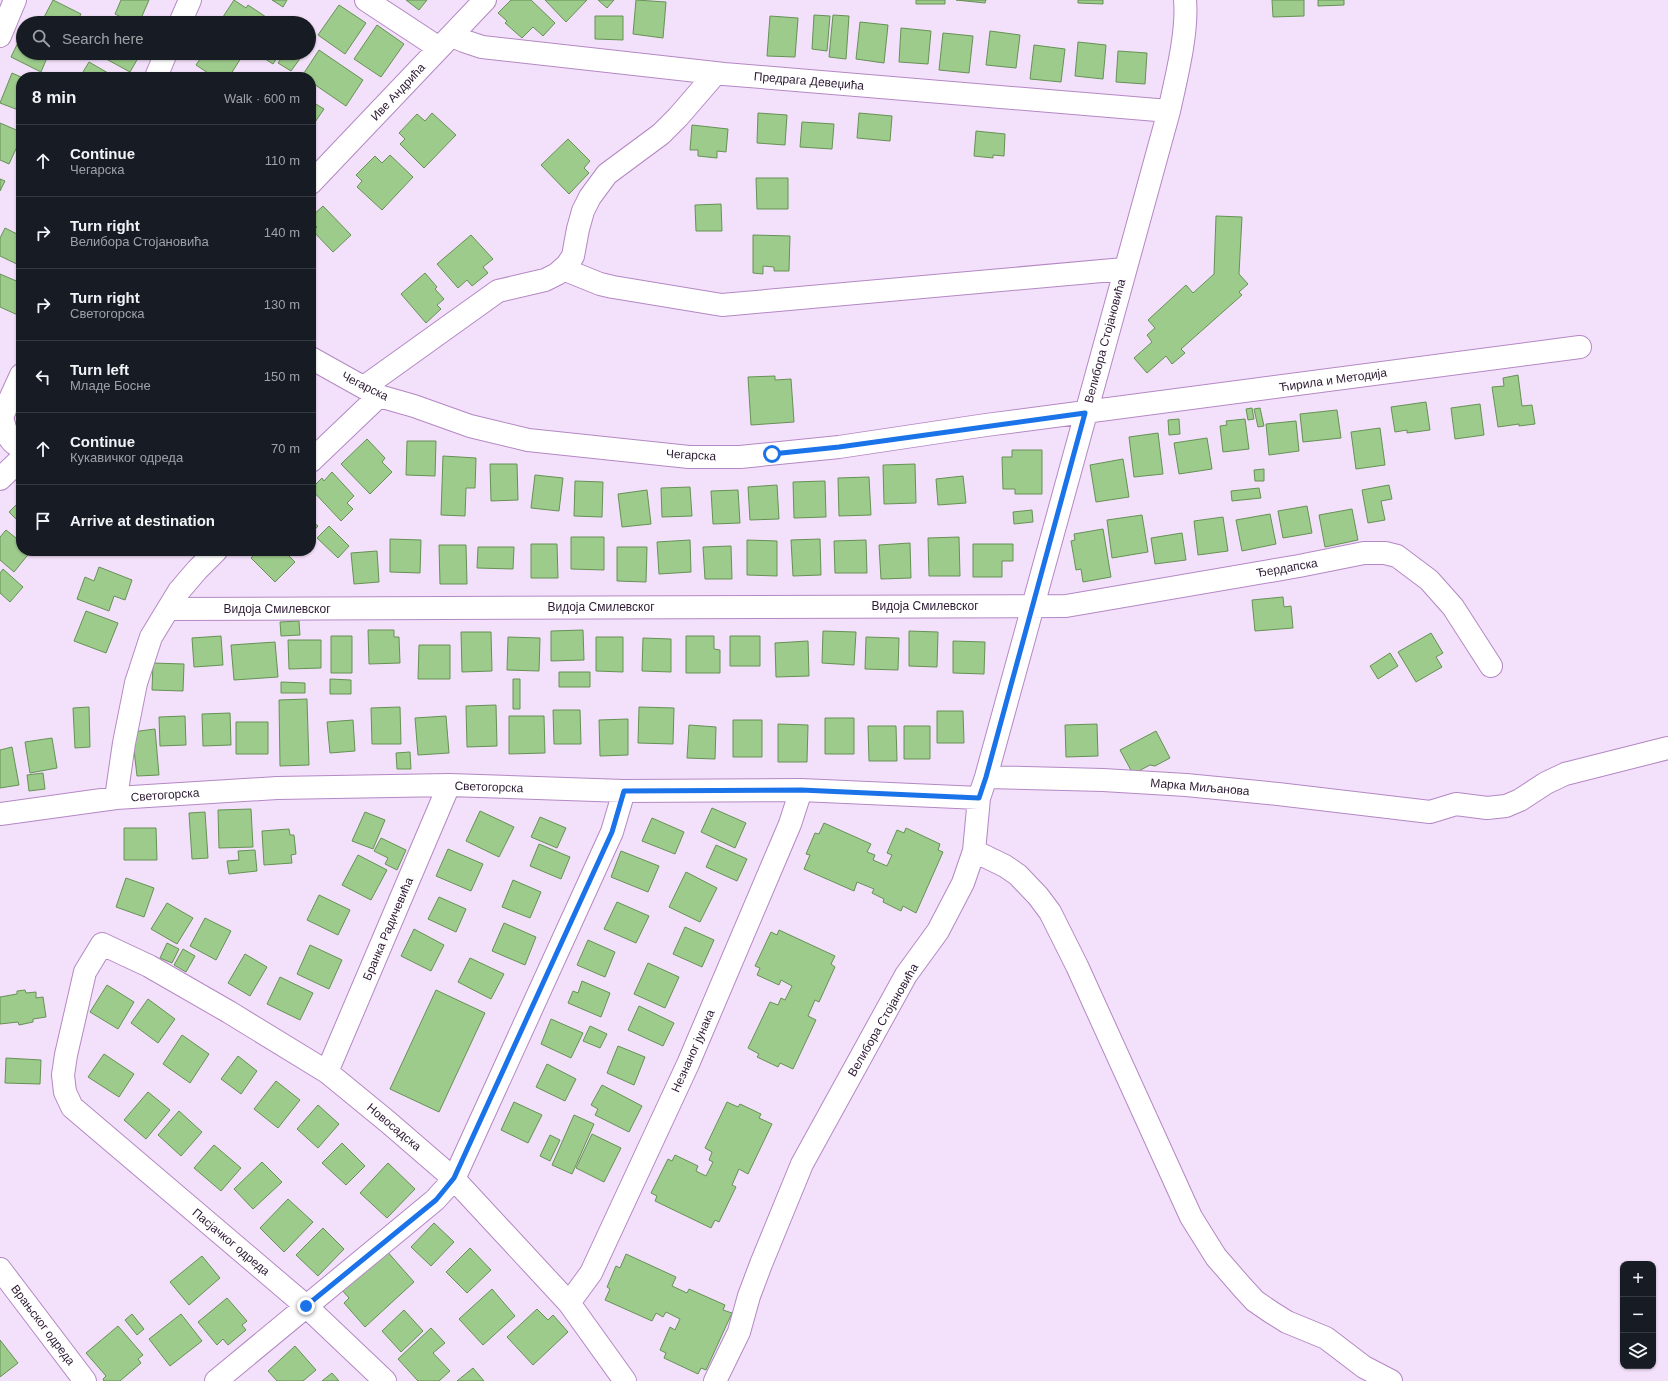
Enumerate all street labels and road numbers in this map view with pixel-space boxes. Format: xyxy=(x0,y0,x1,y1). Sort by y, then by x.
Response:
street label: Иве Андрића xyxy=(368,60,428,124)
street label: Предрага Девеџића xyxy=(753,69,865,93)
street label: Велибора Стојановића xyxy=(1082,277,1128,405)
street label: Ћирила и Методија xyxy=(1278,365,1388,394)
street label: Чегарска xyxy=(339,369,391,403)
street label: Чегарска xyxy=(666,447,717,463)
street label: Ђердапска xyxy=(1255,556,1319,580)
street label: Видоја Смилевског xyxy=(871,599,979,613)
street label: Видоја Смилевског xyxy=(547,600,655,614)
street label: Видоја Смилевског xyxy=(223,602,331,616)
street label: Марка Миљанова xyxy=(1150,776,1250,798)
street label: Светогорска xyxy=(454,779,524,795)
street label: Светогорска xyxy=(130,786,200,804)
street label: Бранка Радичевића xyxy=(360,875,416,983)
street label: Велибора Стојановића xyxy=(845,961,921,1079)
street label: Незнаног јунака xyxy=(668,1007,718,1095)
street label: Новосадска xyxy=(364,1100,424,1154)
street label: Пасјачког одреда xyxy=(190,1206,273,1279)
street label: Врањског одреда xyxy=(8,1282,78,1368)

